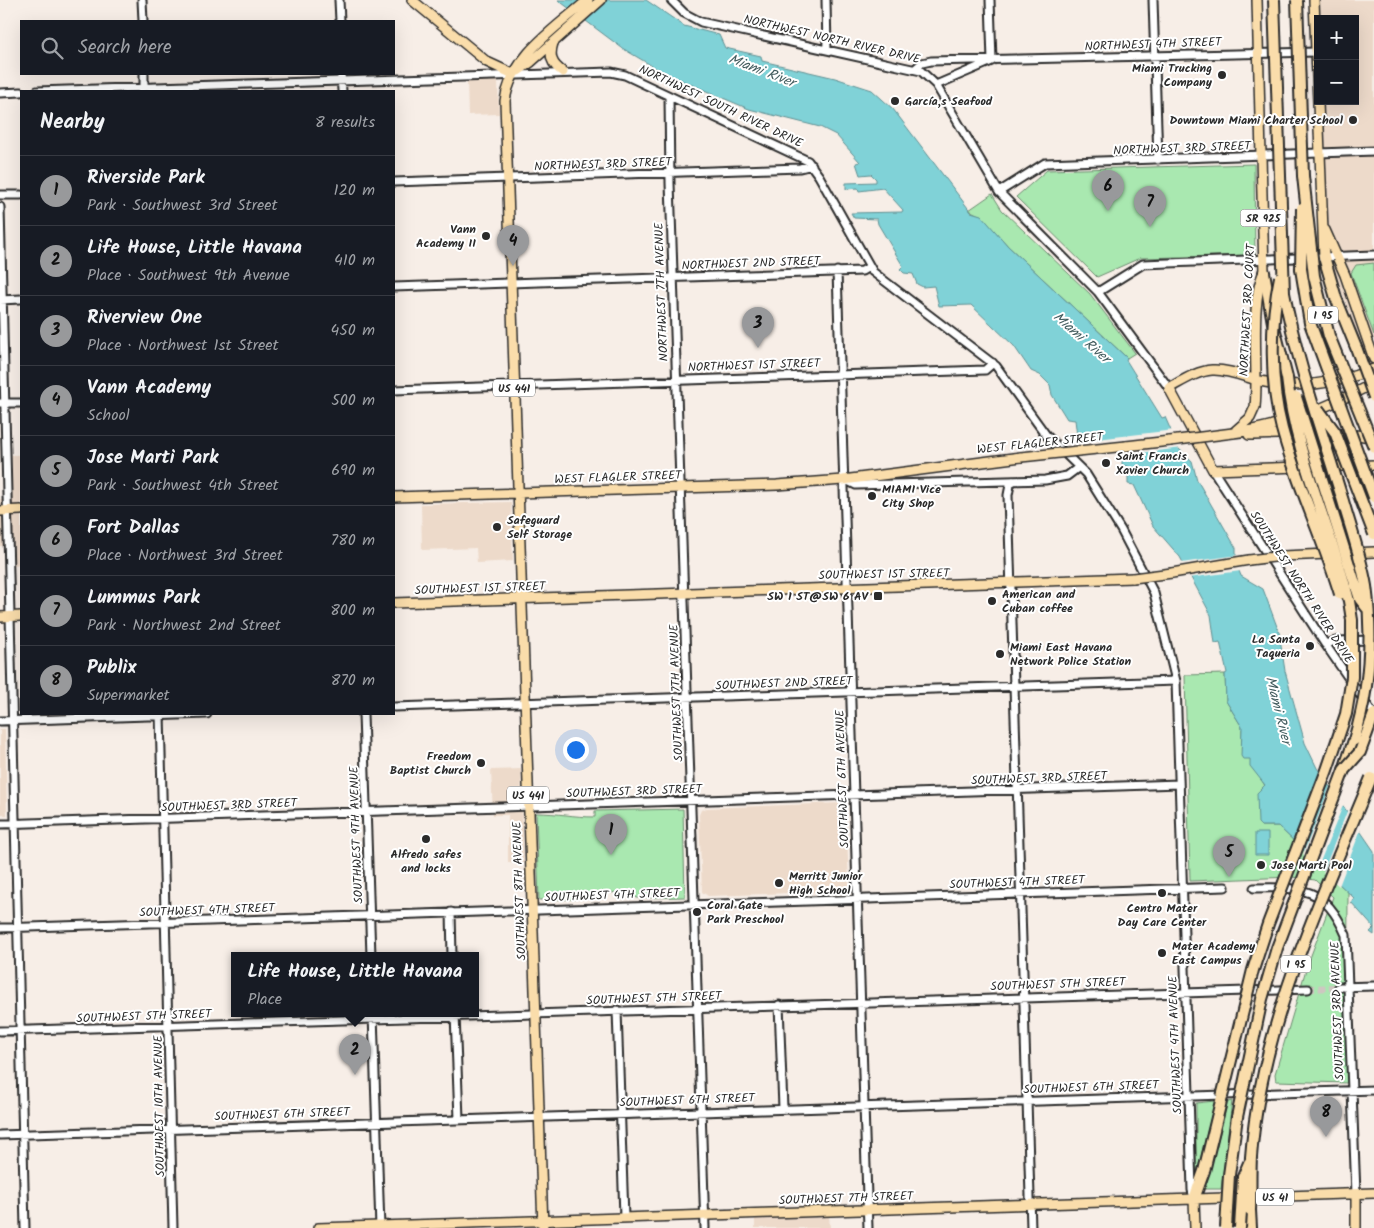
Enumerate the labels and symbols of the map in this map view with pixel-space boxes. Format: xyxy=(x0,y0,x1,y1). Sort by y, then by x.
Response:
street label: NORTHWEST NORTH RIVER DRIVE xyxy=(742,10,923,69)
street label: NORTHWEST 4TH STREET xyxy=(1084,33,1223,56)
water label: Miami River xyxy=(725,48,801,95)
place label: Miami Trucking Company xyxy=(1132,59,1213,92)
street label: NORTHWEST SOUTH RIVER DRIVE xyxy=(636,60,807,153)
marker: Miami Trucking Company xyxy=(1216,69,1228,81)
place label: García,s Seafood xyxy=(905,92,993,111)
marker: García,s Seafood xyxy=(889,95,901,107)
place label: Downtown Miami Charter School xyxy=(1170,111,1344,130)
marker: Downtown Miami Charter School xyxy=(1347,114,1359,126)
street label: NORTHWEST 3RD STREET xyxy=(1113,137,1253,160)
street label: NORTHWEST 3RD STREET xyxy=(534,153,674,176)
pin: 6 xyxy=(1092,170,1124,211)
pin: 7 xyxy=(1134,186,1166,227)
road number: SR 925 xyxy=(1240,210,1286,227)
place label: Vann Academy II xyxy=(416,220,476,253)
street label: NORTHWEST 7TH AVENUE xyxy=(650,221,673,362)
pin: 4 xyxy=(497,225,529,266)
marker: Vann Academy II xyxy=(480,230,492,242)
street label: NORTHWEST 3RD COURT xyxy=(1235,242,1261,377)
street label: NORTHWEST 2ND STREET xyxy=(681,252,822,275)
road number: I 95 xyxy=(1308,306,1338,324)
pin: 3 xyxy=(742,307,774,348)
water label: Miami River xyxy=(1048,307,1117,371)
street label: NORTHWEST 1ST STREET xyxy=(687,354,822,377)
road number: US 441 xyxy=(493,379,535,396)
street label: WEST FLAGLER STREET xyxy=(976,427,1106,460)
place label: Saint Francis Xavier Church xyxy=(1115,447,1189,480)
marker: Saint Francis Xavier Church xyxy=(1100,457,1112,469)
street label: WEST FLAGLER STREET xyxy=(554,466,683,489)
place label: MIAMI Vice City Shop xyxy=(882,480,941,513)
marker: MIAMI Vice City Shop xyxy=(866,490,878,502)
street label: SOUTHWEST NORTH RIVER DRIVE xyxy=(1245,507,1359,668)
place label: Safeguard Self Storage xyxy=(507,511,572,544)
marker: Safeguard Self Storage xyxy=(491,521,503,533)
street label: SOUTHWEST 1ST STREET xyxy=(818,564,951,585)
street label: SOUTHWEST 1ST STREET xyxy=(414,577,547,600)
place label: American and Cuban coffee xyxy=(1002,585,1076,618)
place label: SW 1 ST@SW 6 AV xyxy=(767,587,870,606)
marker: SW 1 ST@SW 6 AV xyxy=(872,590,884,602)
marker: American and Cuban coffee xyxy=(986,595,998,607)
street label: SOUTHWEST 7TH AVENUE xyxy=(665,623,688,762)
place label: La Santa Taqueria xyxy=(1252,630,1300,663)
place label: Miami East Havana Network Police Station xyxy=(1010,638,1132,671)
marker: La Santa Taqueria xyxy=(1304,640,1316,652)
marker: Miami East Havana Network Police Station xyxy=(994,648,1006,660)
street label: SOUTHWEST 2ND STREET xyxy=(715,672,855,695)
water label: Miami River xyxy=(1259,674,1298,750)
street label: SOUTHWEST 6TH AVENUE xyxy=(831,709,854,848)
your location xyxy=(563,737,589,763)
place label: Freedom Baptist Church xyxy=(390,747,471,780)
marker: Freedom Baptist Church xyxy=(475,757,487,769)
street label: SOUTHWEST 9TH AVENUE xyxy=(345,765,368,904)
street label: SOUTHWEST 3RD STREET xyxy=(971,767,1109,790)
street label: SOUTHWEST 3RD STREET xyxy=(566,780,704,803)
road number: US 441 xyxy=(507,786,549,804)
street label: SOUTHWEST 3RD STREET xyxy=(161,794,299,817)
pin: 1 xyxy=(595,814,627,855)
street label: SOUTHWEST 8TH AVENUE xyxy=(508,820,531,961)
marker: Alfredo safes and locks xyxy=(420,833,432,845)
pin: 5 xyxy=(1213,836,1245,877)
place label: Alfredo safes and locks xyxy=(390,845,462,878)
place label: Jose Marti Pool xyxy=(1271,856,1353,875)
marker: Jose Marti Pool xyxy=(1255,859,1267,871)
place label: Merritt Junior High School xyxy=(789,867,863,900)
street label: SOUTHWEST 4TH STREET xyxy=(949,871,1087,894)
marker: Merritt Junior High School xyxy=(773,877,785,889)
street label: SOUTHWEST 4TH STREET xyxy=(544,884,682,907)
marker: Centro Mater Day Care Center xyxy=(1156,887,1168,899)
place label: Coral Gate Park Preschool xyxy=(707,896,785,929)
street label: SOUTHWEST 4TH STREET xyxy=(139,899,277,922)
place label: Centro Mater Day Care Center xyxy=(1118,899,1207,932)
marker: Coral Gate Park Preschool xyxy=(691,906,703,918)
place label: Mater Academy East Campus xyxy=(1172,937,1256,970)
street label: SOUTHWEST 3RD AVENUE xyxy=(1326,940,1349,1081)
marker: Mater Academy East Campus xyxy=(1156,947,1168,959)
road number: I 95 xyxy=(1281,956,1311,972)
street label: SOUTHWEST 5TH STREET xyxy=(990,973,1128,996)
street label: SOUTHWEST 4TH AVENUE xyxy=(1164,975,1187,1114)
street label: SOUTHWEST 5TH STREET xyxy=(586,987,724,1010)
street label: SOUTHWEST 5TH STREET xyxy=(76,1005,214,1028)
street label: SOUTHWEST 10TH AVENUE xyxy=(149,1034,170,1177)
pin: 2 xyxy=(339,1034,371,1075)
street label: SOUTHWEST 6TH STREET xyxy=(1023,1076,1161,1099)
street label: SOUTHWEST 6TH STREET xyxy=(619,1089,757,1112)
pin: 8 xyxy=(1310,1096,1342,1137)
street label: SOUTHWEST 6TH STREET xyxy=(214,1103,352,1126)
street label: SOUTHWEST 7TH STREET xyxy=(779,1187,915,1210)
road number: US 41 xyxy=(1256,1188,1294,1206)

